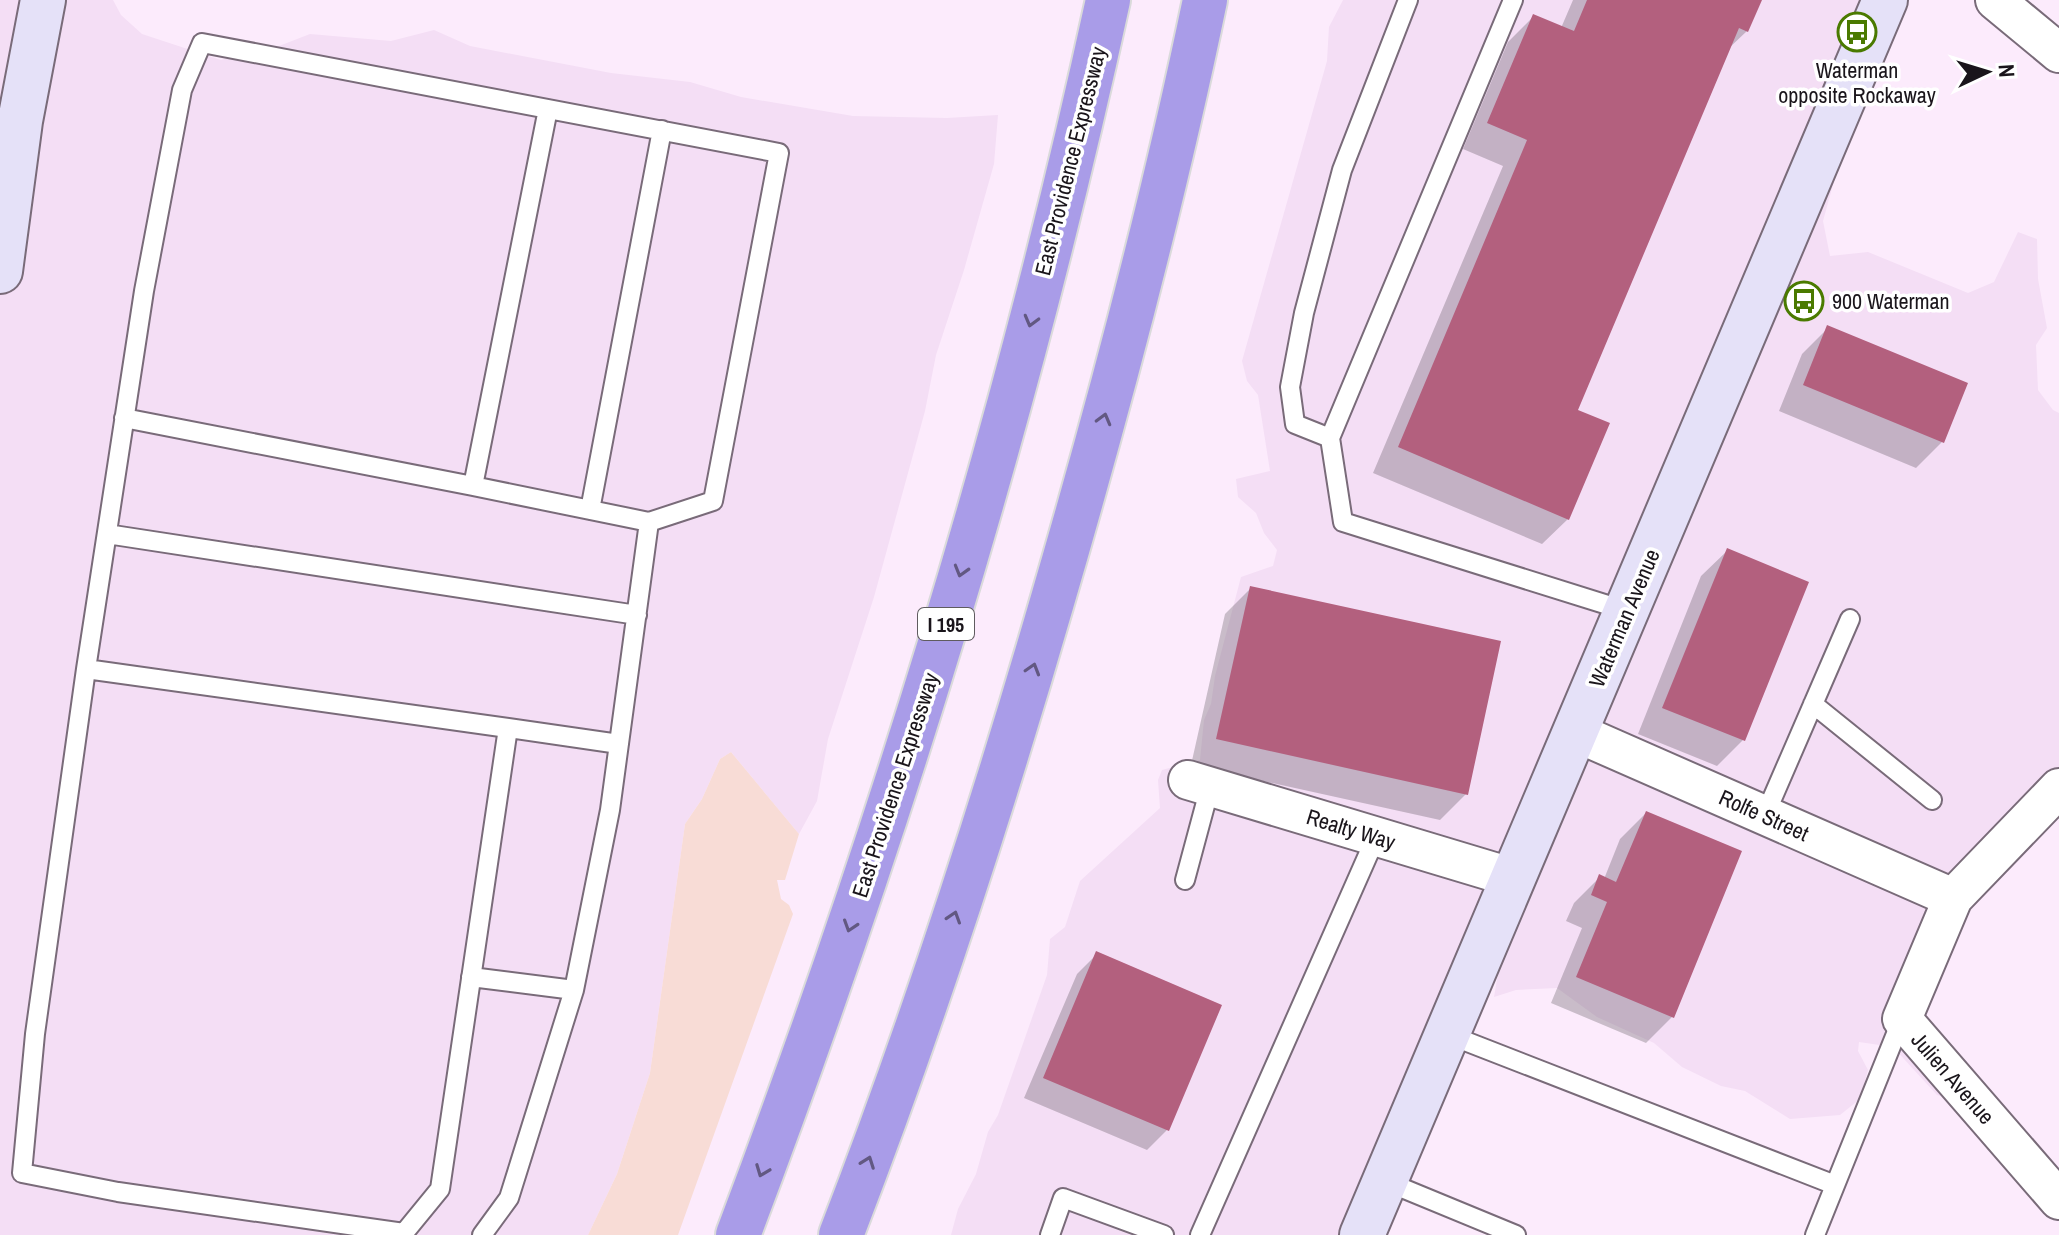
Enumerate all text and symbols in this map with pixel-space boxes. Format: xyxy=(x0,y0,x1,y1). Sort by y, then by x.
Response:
bus stop icon: Waterman opposite Rockaway xyxy=(1836,11,1878,53)
north arrow xyxy=(1947,32,2027,112)
street label: East Providence Expressway xyxy=(1027,44,1113,278)
place label: Waterman opposite Rockaway xyxy=(1778,55,1936,110)
text: N xyxy=(1992,63,2022,78)
bus stop icon: 900 Waterman xyxy=(1783,280,1825,322)
place label: 900 Waterman xyxy=(1832,286,1950,316)
one-way arrow xyxy=(1024,313,1040,327)
one-way arrow xyxy=(1095,412,1111,426)
street label: Waterman Avenue xyxy=(1581,544,1667,692)
one-way arrow xyxy=(954,564,970,578)
road number: I 195 xyxy=(918,608,974,640)
one-way arrow xyxy=(1024,662,1040,676)
street label: East Providence Expressway xyxy=(844,669,946,901)
street label: Rolfe Street xyxy=(1714,782,1814,848)
street label: Realty Way xyxy=(1303,801,1399,857)
one-way arrow xyxy=(945,910,961,924)
one-way arrow xyxy=(843,918,859,932)
street label: Julien Avenue xyxy=(1905,1026,2001,1130)
one-way arrow xyxy=(859,1156,875,1170)
one-way arrow xyxy=(755,1163,772,1177)

